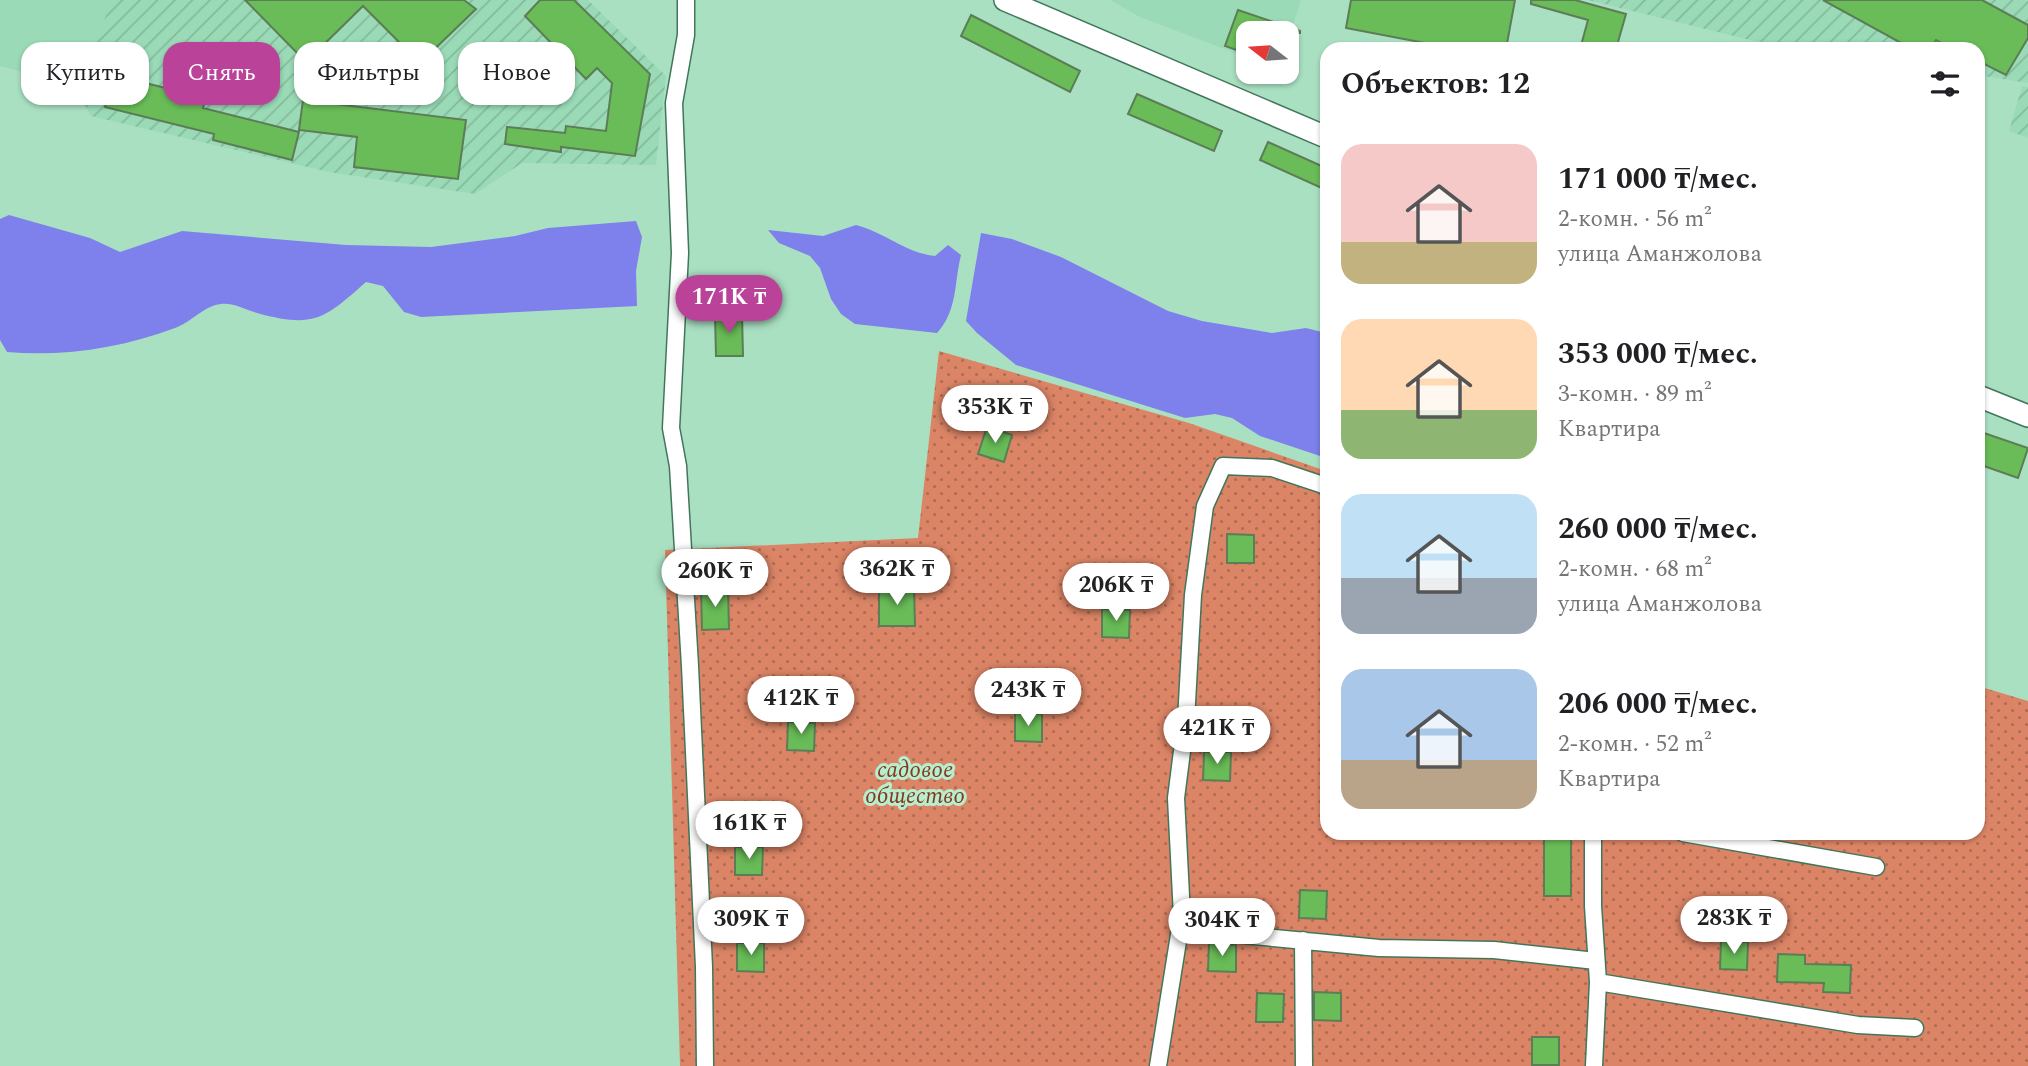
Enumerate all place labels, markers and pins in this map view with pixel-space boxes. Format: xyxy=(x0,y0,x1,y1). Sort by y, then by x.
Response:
pin: 171K ₸ xyxy=(672,276,786,335)
pin: 353K ₸ xyxy=(938,386,1052,445)
pin: 362K ₸ xyxy=(840,548,954,607)
pin: 260K ₸ xyxy=(658,550,772,609)
pin: 206K ₸ xyxy=(1059,564,1173,623)
pin: 243K ₸ xyxy=(971,668,1085,728)
pin: 412K ₸ xyxy=(744,676,858,736)
pin: 421K ₸ xyxy=(1160,706,1274,766)
pin: 161K ₸ xyxy=(692,802,806,861)
pin: 283K ₸ xyxy=(1677,897,1791,956)
pin: 309K ₸ xyxy=(694,898,808,957)
pin: 304K ₸ xyxy=(1165,898,1279,958)

